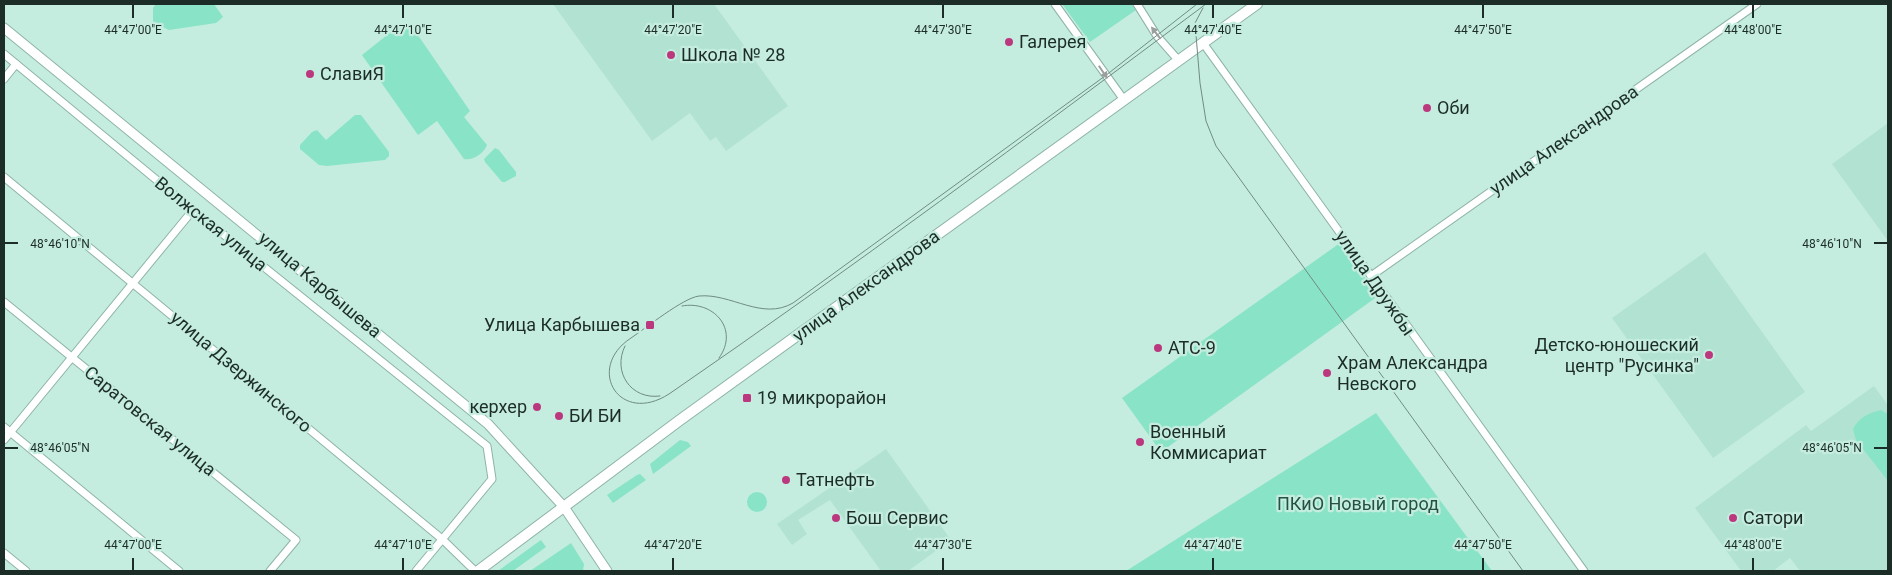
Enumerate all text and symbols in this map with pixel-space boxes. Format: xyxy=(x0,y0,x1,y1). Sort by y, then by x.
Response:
text: 44°47'00"E xyxy=(104,23,162,37)
text: 44°47'10"E xyxy=(374,23,432,37)
text: 44°47'20"E xyxy=(644,23,702,37)
text: 44°47'30"E xyxy=(914,23,972,37)
text: 44°47'40"E xyxy=(1184,23,1242,37)
text: 44°47'50"E xyxy=(1454,23,1512,37)
text: 44°48'00"E xyxy=(1724,23,1782,37)
one-way arrow xyxy=(1151,27,1162,40)
place label: Галерея xyxy=(1019,31,1086,52)
marker: Галерея xyxy=(1003,36,1015,48)
place label: Школа № 28 xyxy=(681,44,785,65)
marker: Школа № 28 xyxy=(665,49,677,61)
place label: СлавиЯ xyxy=(320,63,384,84)
one-way arrow xyxy=(1098,66,1108,79)
marker: СлавиЯ xyxy=(304,68,316,80)
street label: улица Александрова xyxy=(1486,80,1642,199)
place label: Оби xyxy=(1437,97,1470,118)
marker: Оби xyxy=(1421,102,1433,114)
street label: Волжская улица xyxy=(151,172,272,275)
street label: улица Александрова xyxy=(788,225,943,346)
street label: улица Дружбы xyxy=(1331,226,1419,339)
street label: улица Карбышева xyxy=(255,227,386,342)
text: 48°46'10"N xyxy=(30,237,90,251)
text: 48°46'10"N xyxy=(1802,237,1862,251)
street label: улица Дзержинского xyxy=(167,307,316,437)
place label: Улица Карбышева xyxy=(484,314,640,335)
marker: Улица Карбышева xyxy=(644,319,656,331)
place label: Детско-юношеский центр "Русинка" xyxy=(1534,334,1699,376)
place label: АТС-9 xyxy=(1168,337,1216,358)
marker: АТС-9 xyxy=(1152,342,1164,354)
marker: Детско-юношеский центр "Русинка" xyxy=(1703,349,1715,361)
place label: Храм Александра Невского xyxy=(1337,352,1488,394)
street label: Саратовская улица xyxy=(80,361,220,480)
marker: Храм Александра Невского xyxy=(1321,367,1333,379)
place label: 19 микрорайон xyxy=(757,387,886,408)
marker: 19 микрорайон xyxy=(741,392,753,404)
place label: керхер xyxy=(469,396,527,417)
marker: керхер xyxy=(531,401,543,413)
place label: БИ БИ xyxy=(569,405,622,426)
marker: БИ БИ xyxy=(553,410,565,422)
place label: Военный Коммисариат xyxy=(1150,421,1267,463)
marker: Военный Коммисариат xyxy=(1134,436,1146,448)
text: 48°46'05"N xyxy=(30,441,90,455)
text: 48°46'05"N xyxy=(1802,441,1862,455)
place label: Татнефть xyxy=(796,469,875,490)
marker: Татнефть xyxy=(780,474,792,486)
park label: ПКиО Новый город xyxy=(1277,493,1439,514)
place label: Бош Сервис xyxy=(846,507,948,528)
place label: Сатори xyxy=(1743,507,1803,528)
marker: Бош Сервис xyxy=(830,512,842,524)
marker: Сатори xyxy=(1727,512,1739,524)
text: 44°47'00"E xyxy=(104,538,162,552)
text: 44°47'10"E xyxy=(374,538,432,552)
text: 44°47'20"E xyxy=(644,538,702,552)
text: 44°47'30"E xyxy=(914,538,972,552)
text: 44°47'40"E xyxy=(1184,538,1242,552)
text: 44°47'50"E xyxy=(1454,538,1512,552)
text: 44°48'00"E xyxy=(1724,538,1782,552)

